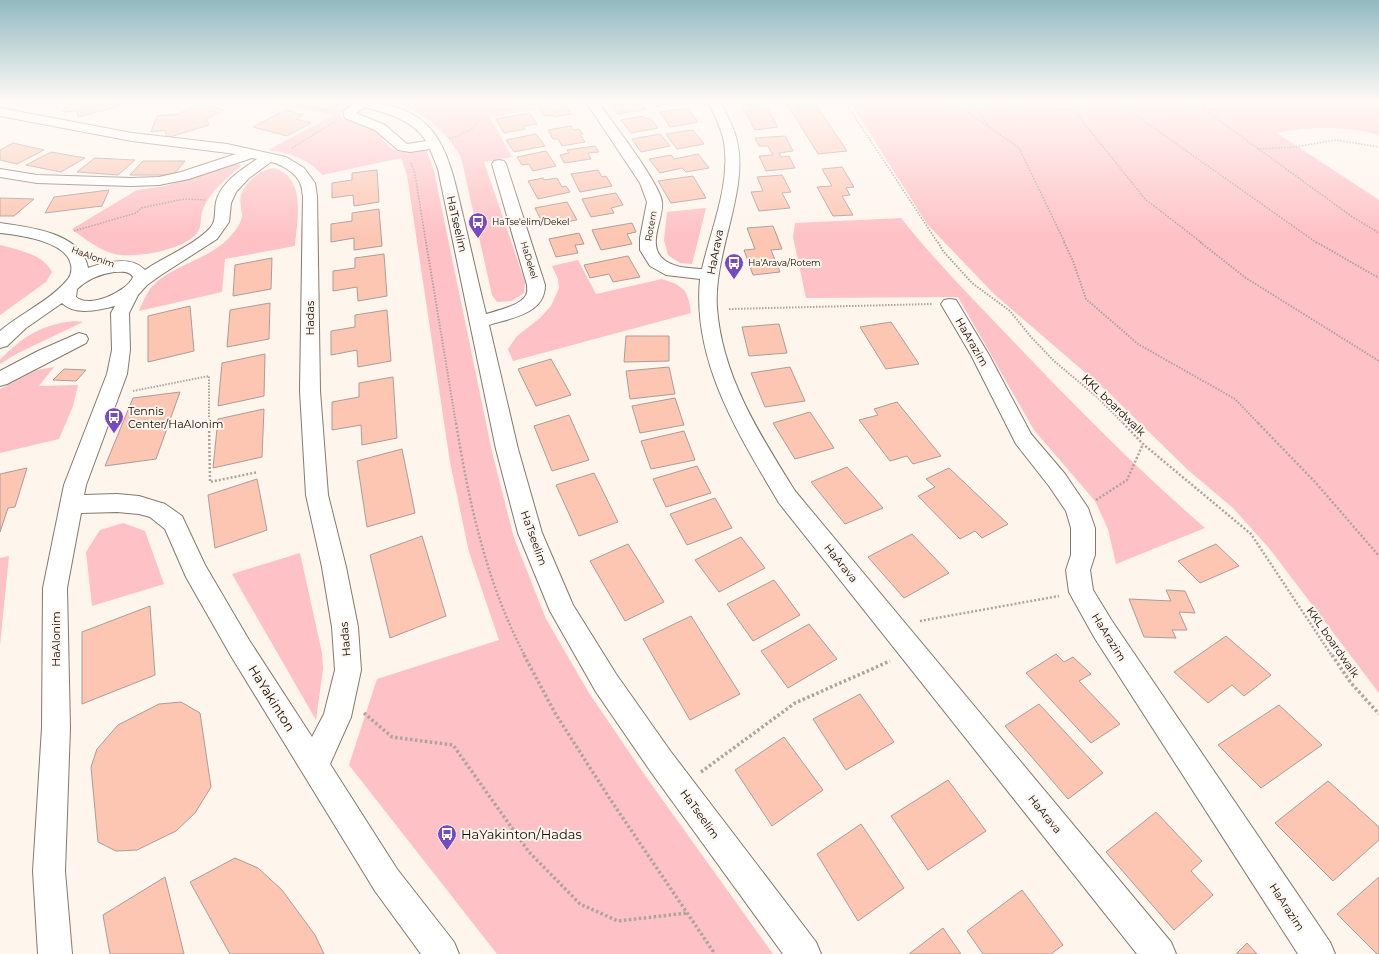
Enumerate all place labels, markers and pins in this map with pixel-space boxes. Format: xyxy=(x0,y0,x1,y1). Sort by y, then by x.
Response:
bus stop icon: HaTse'elim/Dekel xyxy=(467,211,489,239)
place label: HaTse'elim/Dekel xyxy=(492,216,570,227)
bus stop icon: Ha'Arava/Rotem xyxy=(723,252,745,280)
place label: Ha'Arava/Rotem xyxy=(748,257,821,268)
place label: Tennis Center/HaAlonim xyxy=(128,404,223,431)
bus stop icon: Tennis Center/HaAlonim xyxy=(103,406,125,434)
bus stop icon: HaYakinton/Hadas xyxy=(436,823,458,851)
place label: HaYakinton/Hadas xyxy=(461,826,582,842)

